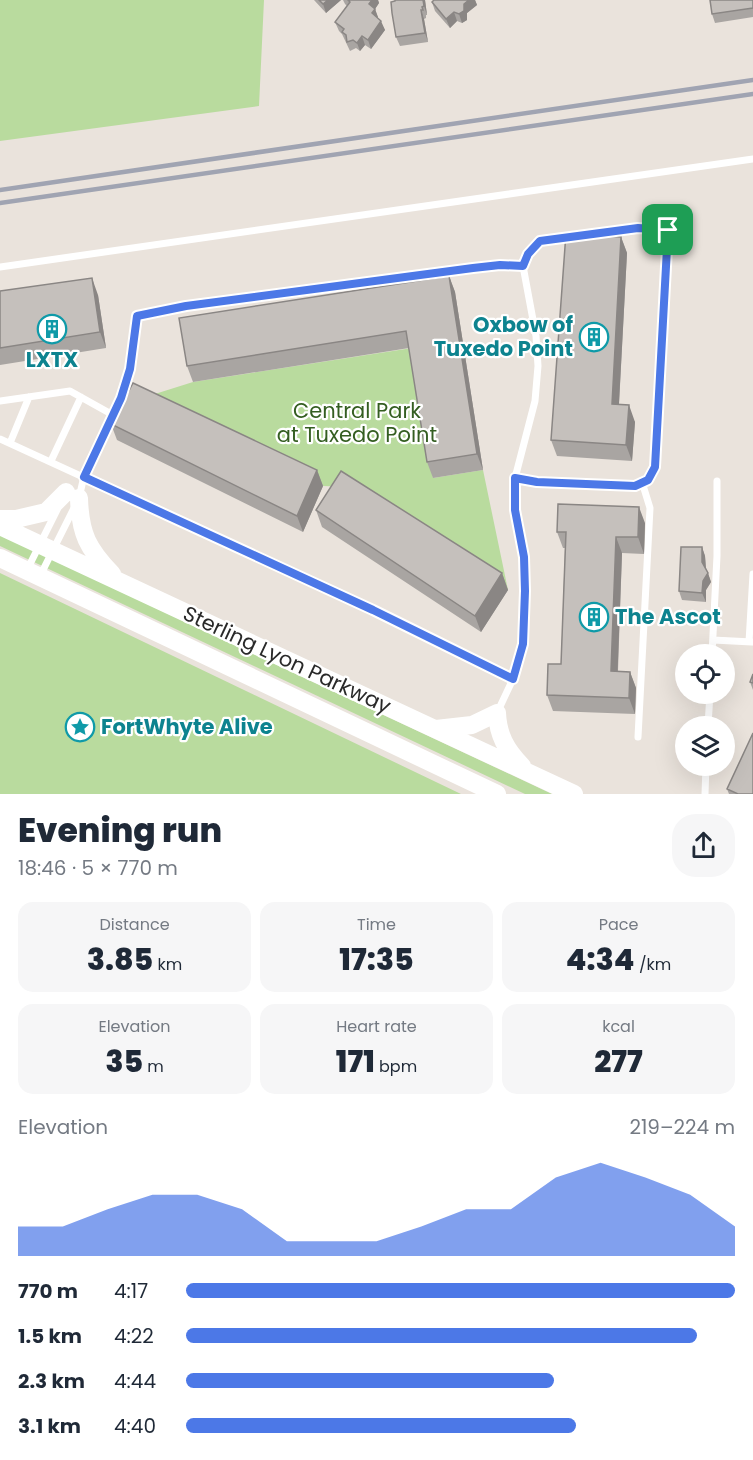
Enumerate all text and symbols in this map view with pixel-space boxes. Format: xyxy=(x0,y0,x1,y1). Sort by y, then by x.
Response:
pin xyxy=(642,204,693,255)
icon: arrive xyxy=(651,213,684,246)
place label: Oxbow of Tuxedo Point xyxy=(434,310,573,363)
building icon: LXTX xyxy=(36,313,68,345)
building icon: Oxbow of Tuxedo Point xyxy=(578,321,610,353)
place label: LXTX xyxy=(26,345,78,374)
park label: Central Park at Tuxedo Point xyxy=(277,396,437,449)
street label: Sterling Lyon Parkway xyxy=(179,599,396,721)
building icon: The Ascot xyxy=(578,601,610,633)
place label: The Ascot xyxy=(615,602,721,631)
map controls xyxy=(675,644,735,776)
button: locate xyxy=(675,644,735,704)
place icon: FortWhyte Alive xyxy=(64,711,96,743)
place label: FortWhyte Alive xyxy=(101,712,273,741)
button: layers xyxy=(675,716,735,776)
text: Evening run xyxy=(18,807,222,854)
button: share xyxy=(672,814,735,877)
text: 18:46 · 5 × 770 m xyxy=(18,854,178,882)
text: Distance xyxy=(99,913,170,936)
text: Time xyxy=(357,913,396,936)
text: Pace xyxy=(599,913,638,936)
text: 3.85 xyxy=(87,938,153,981)
text: 17:35 xyxy=(339,938,414,981)
text: 4:34 xyxy=(566,938,635,981)
text: km xyxy=(153,953,182,976)
text: /km xyxy=(635,953,671,976)
text: Elevation xyxy=(98,1015,171,1038)
text: Heart rate xyxy=(336,1015,417,1038)
text: kcal xyxy=(602,1015,635,1038)
text: 35 xyxy=(105,1040,143,1083)
text: 171 xyxy=(336,1040,375,1083)
text: 277 xyxy=(594,1040,643,1083)
text: m xyxy=(143,1055,164,1078)
text: bpm xyxy=(375,1055,417,1078)
text: Elevation xyxy=(18,1113,108,1141)
text: 219–224 m xyxy=(629,1113,735,1141)
text: 770 m xyxy=(18,1277,78,1305)
text: 4:17 xyxy=(114,1277,148,1305)
text: 1.5 km xyxy=(18,1322,82,1350)
text: 4:22 xyxy=(114,1322,154,1350)
text: 2.3 km xyxy=(18,1367,85,1395)
text: 4:44 xyxy=(114,1367,156,1395)
text: 3.1 km xyxy=(18,1412,81,1440)
text: 4:40 xyxy=(114,1412,156,1440)

